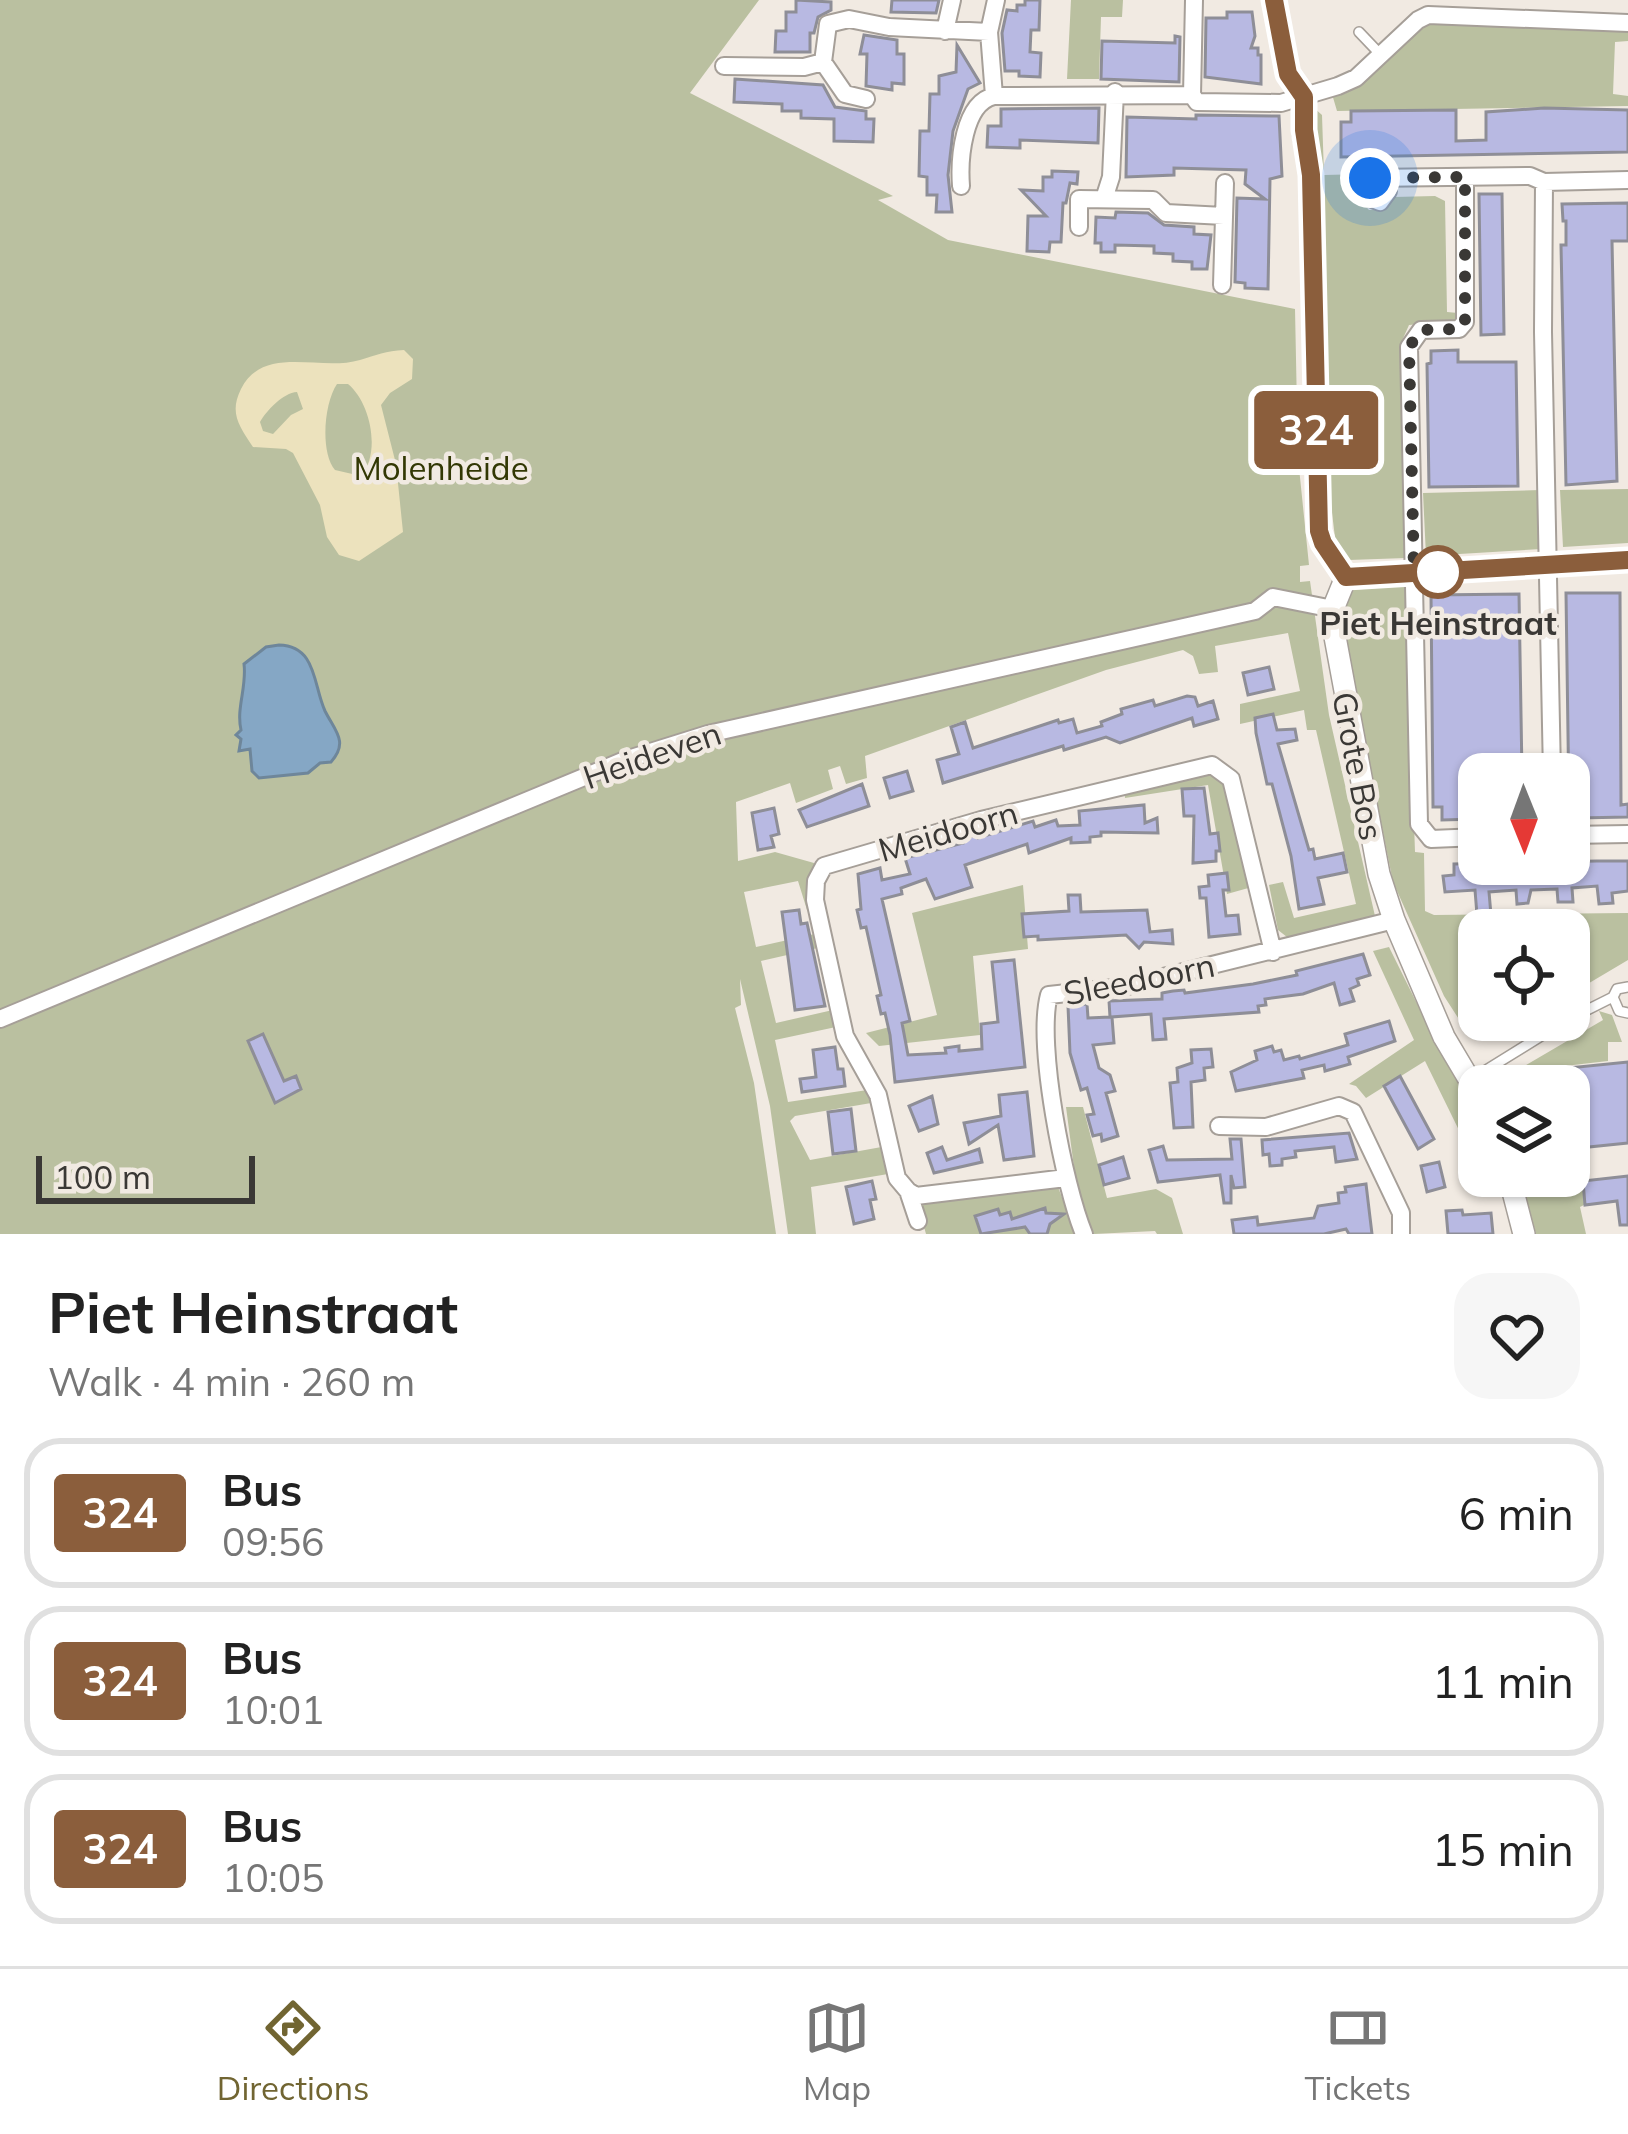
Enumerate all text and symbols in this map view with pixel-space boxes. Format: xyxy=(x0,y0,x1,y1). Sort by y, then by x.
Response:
your location xyxy=(1340,148,1400,208)
line badge: 324 xyxy=(1247,391,1385,469)
text: 324 xyxy=(1278,403,1354,456)
park label: Molenheide xyxy=(353,447,529,488)
marker: Piet Heinstraat xyxy=(1413,547,1463,597)
place label: Piet Heinstraat xyxy=(1319,602,1557,643)
street label: Grote Bos xyxy=(1324,688,1393,844)
street label: Heideven xyxy=(577,712,726,797)
north arrow xyxy=(1458,753,1590,885)
map controls xyxy=(1458,753,1590,1197)
street label: Meidoorn xyxy=(874,791,1022,870)
button: locate xyxy=(1458,909,1590,1041)
street label: Sleedoorn xyxy=(1060,944,1218,1013)
button: layers xyxy=(1458,1065,1590,1197)
scale bar xyxy=(36,1150,255,1203)
text: 100 m xyxy=(54,1156,151,1197)
button: heart xyxy=(1454,1273,1580,1399)
text: Piet Heinstraat xyxy=(48,1276,458,1347)
text: Walk · 4 min · 260 m xyxy=(48,1357,415,1406)
text: Bus xyxy=(222,1461,302,1517)
text: 6 min xyxy=(1459,1485,1574,1541)
text: 324 xyxy=(82,1486,158,1539)
text: 09:56 xyxy=(222,1517,325,1566)
text: Bus xyxy=(222,1629,302,1685)
text: 11 min xyxy=(1432,1653,1574,1709)
text: 324 xyxy=(82,1654,158,1707)
text: 10:01 xyxy=(222,1685,325,1734)
text: Bus xyxy=(222,1797,302,1853)
text: 15 min xyxy=(1432,1821,1574,1877)
text: 324 xyxy=(82,1822,158,1875)
text: 10:05 xyxy=(222,1853,325,1902)
tab: Directions xyxy=(217,1995,369,2108)
tab: Map xyxy=(803,1995,871,2108)
tab: Tickets xyxy=(1305,1995,1411,2108)

